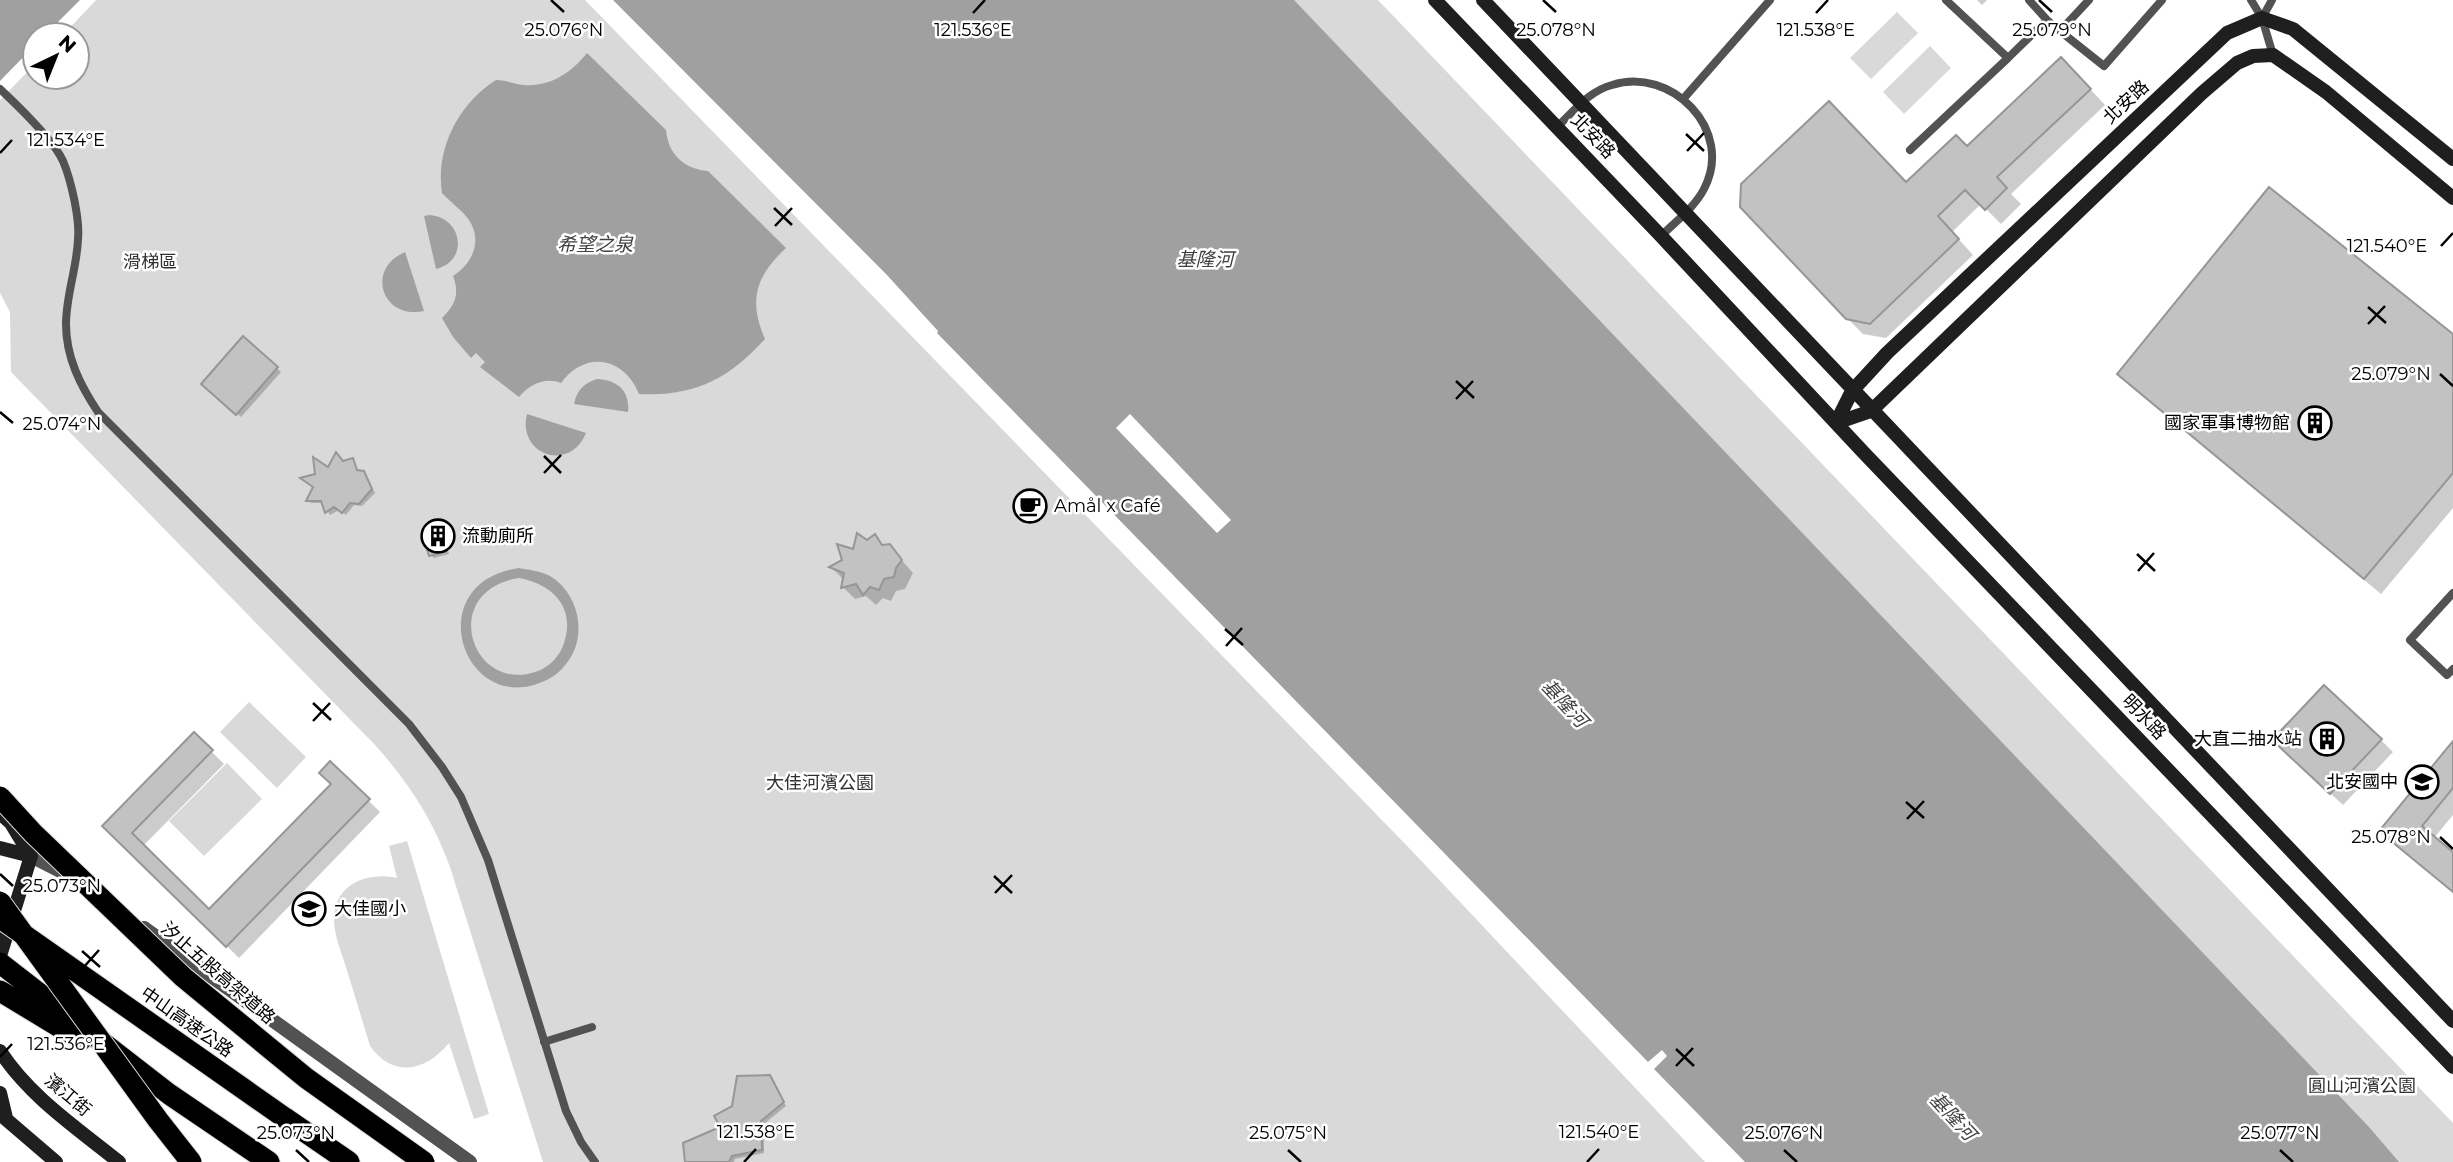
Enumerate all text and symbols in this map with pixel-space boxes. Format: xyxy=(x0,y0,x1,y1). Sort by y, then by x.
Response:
text: 25.076°N xyxy=(525,19,603,41)
text: 121.536°E xyxy=(934,19,1012,41)
text: 25.078°N xyxy=(1516,19,1596,41)
text: 121.538°E xyxy=(1777,19,1855,41)
text: 25.079°N xyxy=(2012,19,2092,41)
north arrow xyxy=(21,21,91,91)
text: N xyxy=(54,30,81,58)
street label: 北安路 xyxy=(2099,76,2153,128)
street label: 北安路 xyxy=(1566,109,1620,163)
text: 121.534°E xyxy=(27,129,105,151)
water label: 希望之泉 xyxy=(557,233,634,256)
text: 121.540°E xyxy=(2347,235,2427,257)
water label: 基隆河 xyxy=(1176,248,1237,271)
park label: 滑梯區 xyxy=(123,251,177,273)
text: 25.079°N xyxy=(2351,363,2431,385)
building icon: 國家軍事博物館 xyxy=(2296,404,2334,442)
place label: 國家軍事博物館 xyxy=(2164,412,2290,434)
text: 25.074°N xyxy=(23,413,101,435)
cafe icon: Amål x Café xyxy=(1011,487,1049,525)
place label: Amål x Café xyxy=(1054,495,1161,517)
building icon: 流動廁所 xyxy=(419,517,457,555)
place label: 流動廁所 xyxy=(462,525,534,547)
water label: 基隆河 xyxy=(1537,675,1595,735)
street label: 明水路 xyxy=(2117,690,2171,744)
building icon: 大直二抽水站 xyxy=(2308,720,2346,758)
place label: 大直二抽水站 xyxy=(2194,728,2302,750)
school or university icon: 北安國中 xyxy=(2403,763,2441,801)
place label: 北安國中 xyxy=(2326,771,2398,793)
park label: 大佳河濱公園 xyxy=(766,772,874,794)
text: 25.078°N xyxy=(2351,826,2431,848)
text: 25.073°N xyxy=(23,875,101,897)
school or university icon: 大佳國小 xyxy=(290,890,328,928)
place label: 大佳國小 xyxy=(334,898,406,920)
street label: 汐止五股高架道路 xyxy=(156,917,280,1029)
street label: 中山高速公路 xyxy=(136,982,238,1062)
text: 121.536°E xyxy=(27,1033,105,1055)
street label: 濱江街 xyxy=(40,1069,96,1121)
park label: 圓山河濱公園 xyxy=(2308,1075,2416,1097)
water label: 基隆河 xyxy=(1925,1088,1983,1148)
text: 121.538°E xyxy=(717,1121,795,1143)
text: 121.540°E xyxy=(1559,1121,1639,1143)
text: 25.073°N xyxy=(257,1122,335,1144)
text: 25.075°N xyxy=(1249,1122,1327,1144)
text: 25.076°N xyxy=(1745,1122,1823,1144)
text: 25.077°N xyxy=(2240,1122,2320,1144)

